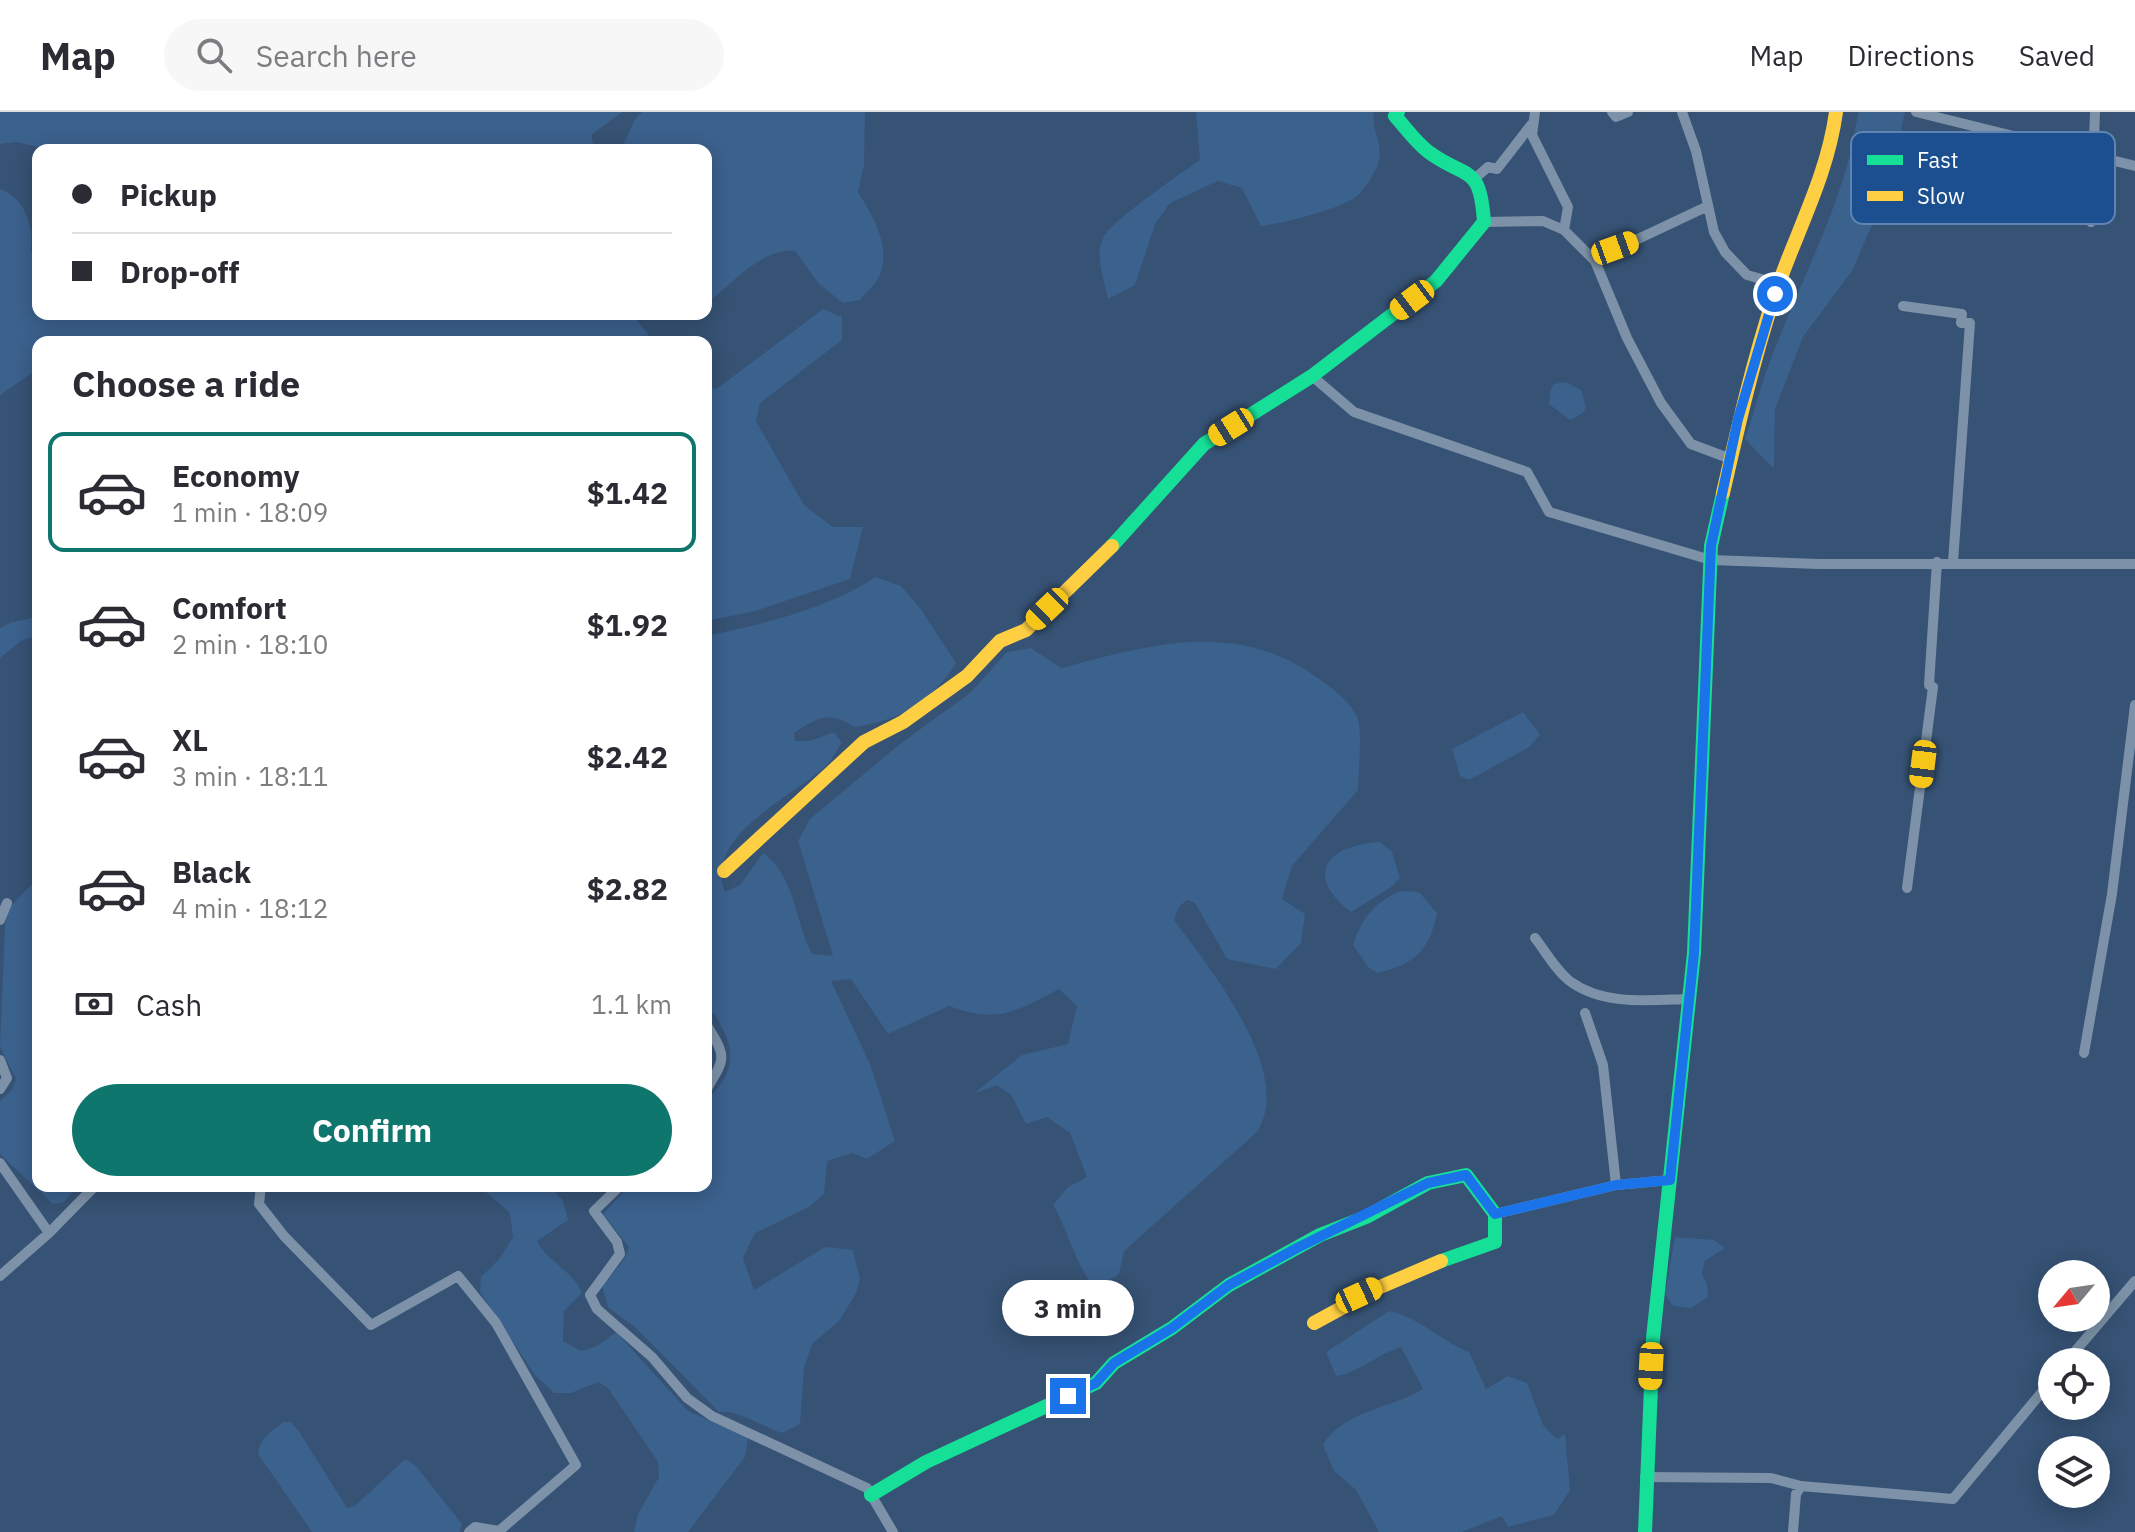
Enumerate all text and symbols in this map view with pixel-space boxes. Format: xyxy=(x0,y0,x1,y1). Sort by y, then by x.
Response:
search box xyxy=(164,19,724,91)
text: Map xyxy=(40,31,116,80)
icon: search xyxy=(192,33,236,77)
text: Search here xyxy=(256,36,417,75)
text: Map xyxy=(1749,37,1803,74)
text: Directions xyxy=(1847,37,1975,74)
text: Saved xyxy=(2019,37,2095,74)
legend xyxy=(1851,132,2115,224)
text: Fast xyxy=(1917,145,1958,174)
text: Pickup xyxy=(120,175,217,214)
text: Slow xyxy=(1917,181,1965,210)
car xyxy=(1588,229,1642,267)
text: Drop-off xyxy=(120,252,239,291)
car xyxy=(1386,276,1438,324)
route start xyxy=(1757,276,1793,312)
text: Choose a ride xyxy=(72,360,300,407)
car xyxy=(1204,404,1258,450)
icon: car xyxy=(76,456,148,528)
text: Economy xyxy=(172,456,300,495)
text: $1.42 xyxy=(587,473,668,512)
text: 1 min · 18:09 xyxy=(172,495,328,529)
car xyxy=(1021,584,1073,634)
icon: car xyxy=(76,588,148,660)
text: Comfort xyxy=(172,588,287,627)
text: $1.92 xyxy=(587,605,668,644)
text: 2 min · 18:10 xyxy=(172,627,328,661)
icon: car xyxy=(76,720,148,792)
text: XL xyxy=(172,720,208,759)
text: $2.42 xyxy=(587,737,668,776)
car xyxy=(1908,739,1938,789)
text: 3 min · 18:11 xyxy=(172,759,328,793)
icon: car xyxy=(76,852,148,924)
text: Black xyxy=(172,852,251,891)
text: $2.82 xyxy=(587,869,668,908)
text: 4 min · 18:12 xyxy=(172,891,328,925)
icon: cash xyxy=(72,982,116,1026)
text: Cash xyxy=(136,985,202,1024)
text: 1.1 km xyxy=(591,987,672,1021)
button: Confirm xyxy=(72,1084,672,1176)
north arrow xyxy=(2038,1260,2110,1332)
map controls xyxy=(2038,1260,2110,1508)
car xyxy=(1332,1274,1386,1316)
callout: 3 min xyxy=(1002,1280,1134,1336)
text: 3 min xyxy=(1034,1291,1102,1325)
car xyxy=(1638,1341,1664,1391)
button: locate xyxy=(2038,1348,2110,1420)
route end xyxy=(1050,1378,1086,1414)
button: layers xyxy=(2038,1436,2110,1508)

